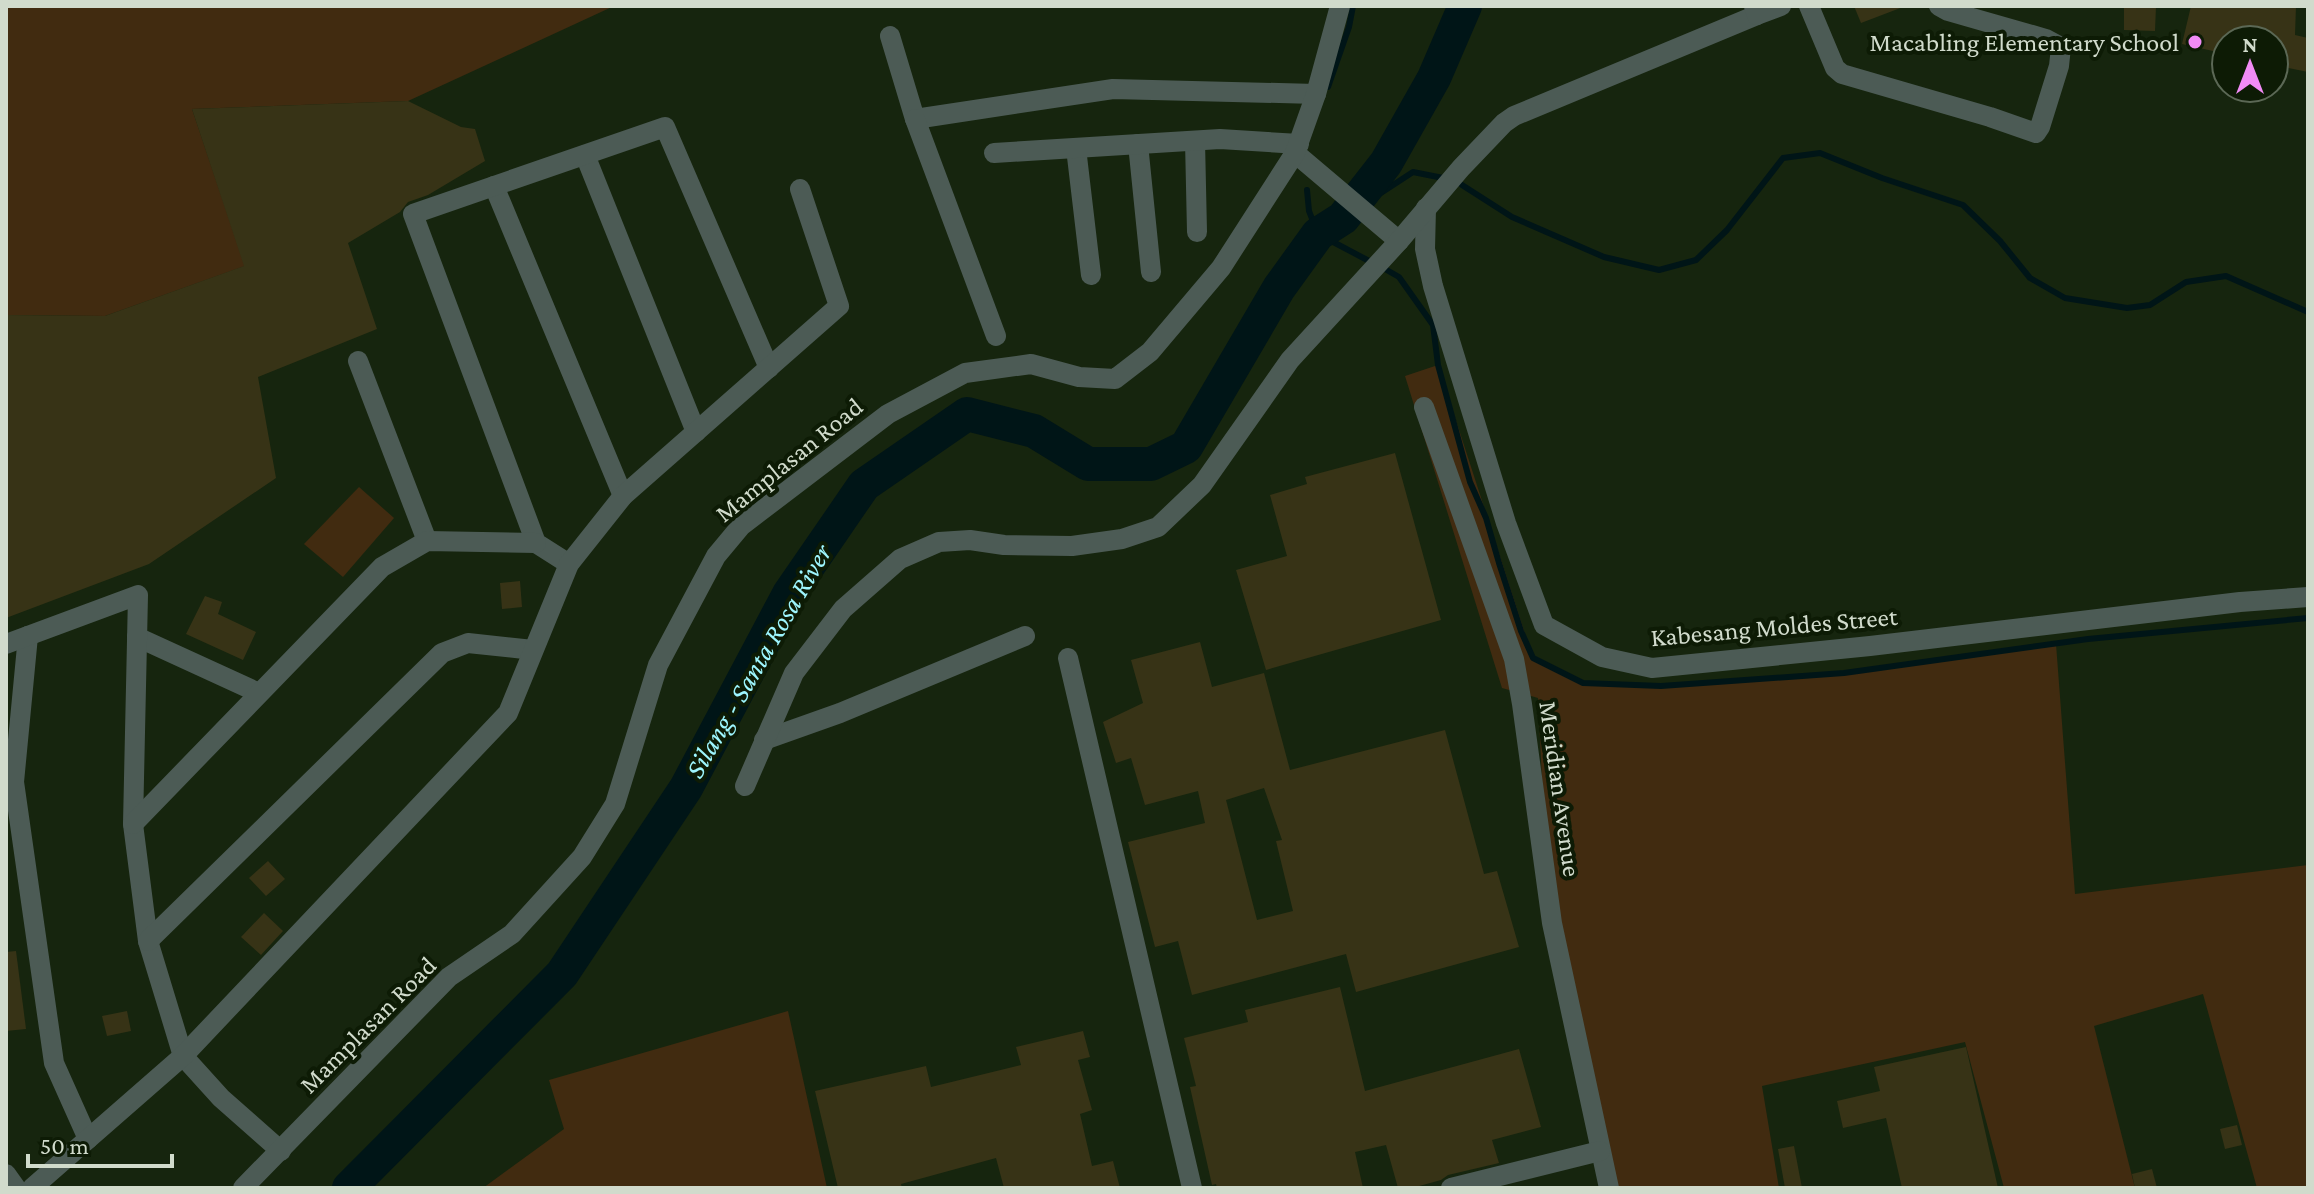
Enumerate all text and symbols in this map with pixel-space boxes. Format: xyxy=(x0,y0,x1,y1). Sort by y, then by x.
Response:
north arrow xyxy=(2210,24,2290,104)
place label: Macabling Elementary School xyxy=(1869,28,2179,57)
text: N xyxy=(2243,32,2258,57)
marker: Macabling Elementary School xyxy=(2186,33,2204,51)
street label: Mamplasan Road xyxy=(710,392,869,528)
water label: Silang - Santa Rosa River xyxy=(679,538,838,783)
street label: Kabesang Moldes Street xyxy=(1649,602,1899,652)
street label: Meridian Avenue xyxy=(1533,699,1587,879)
street label: Mamplasan Road xyxy=(294,951,442,1099)
scale bar xyxy=(28,1118,172,1168)
text: 50 m xyxy=(40,1132,89,1159)

